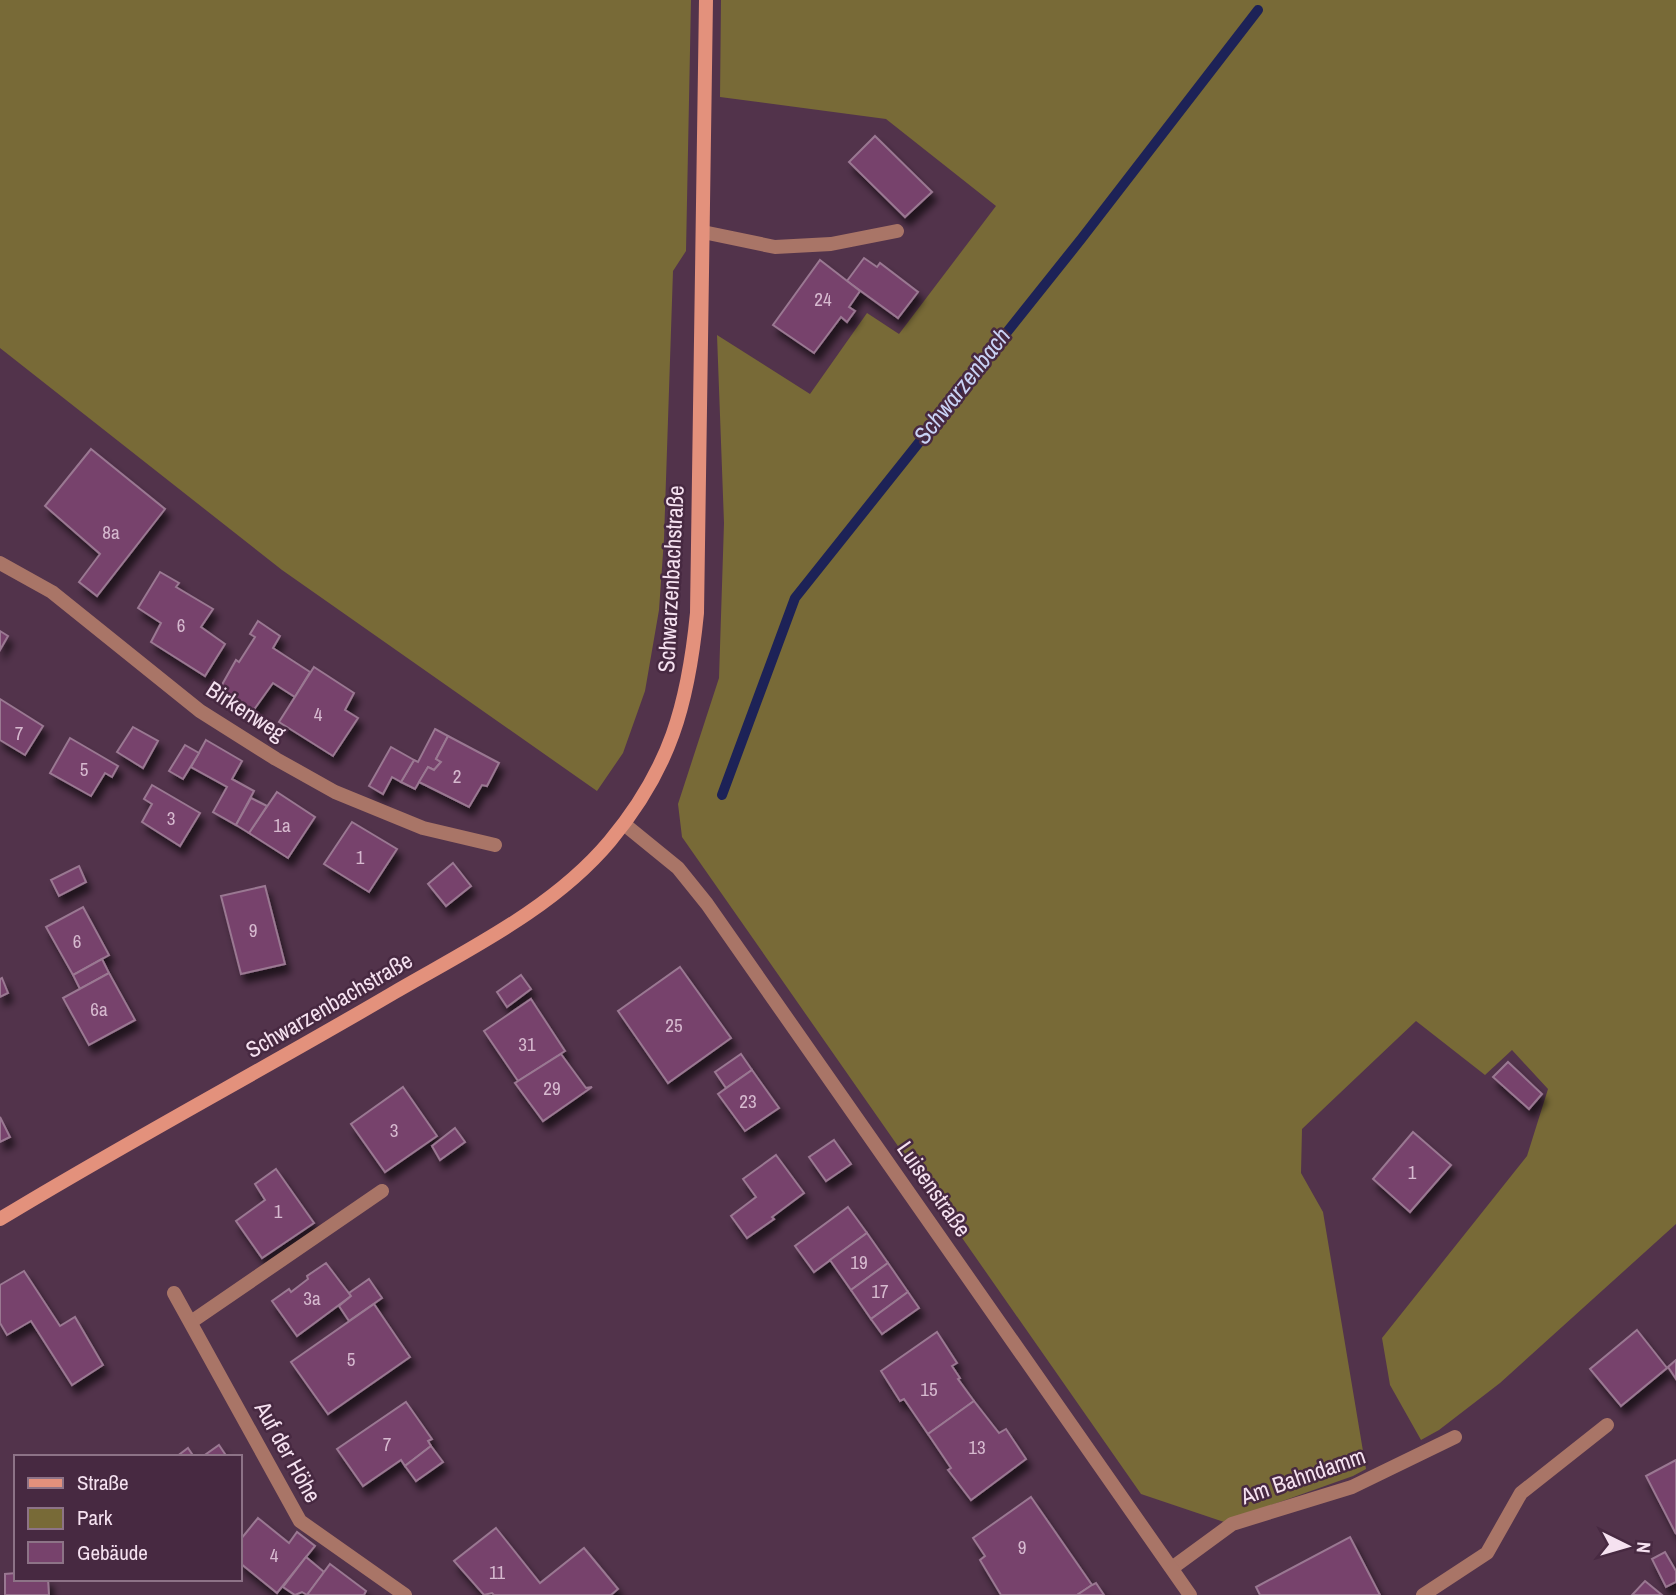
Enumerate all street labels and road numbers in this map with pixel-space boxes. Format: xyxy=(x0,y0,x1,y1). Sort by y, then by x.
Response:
street label: Schwarzenbachstraße xyxy=(650,484,691,673)
street label: Birkenweg xyxy=(200,673,293,748)
street label: Schwarzenbachstraße xyxy=(240,944,418,1065)
street label: Luisenstraße xyxy=(890,1135,979,1243)
street label: Auf der Höhe xyxy=(247,1395,329,1508)
street label: Am Bahndamm xyxy=(1235,1440,1369,1512)

